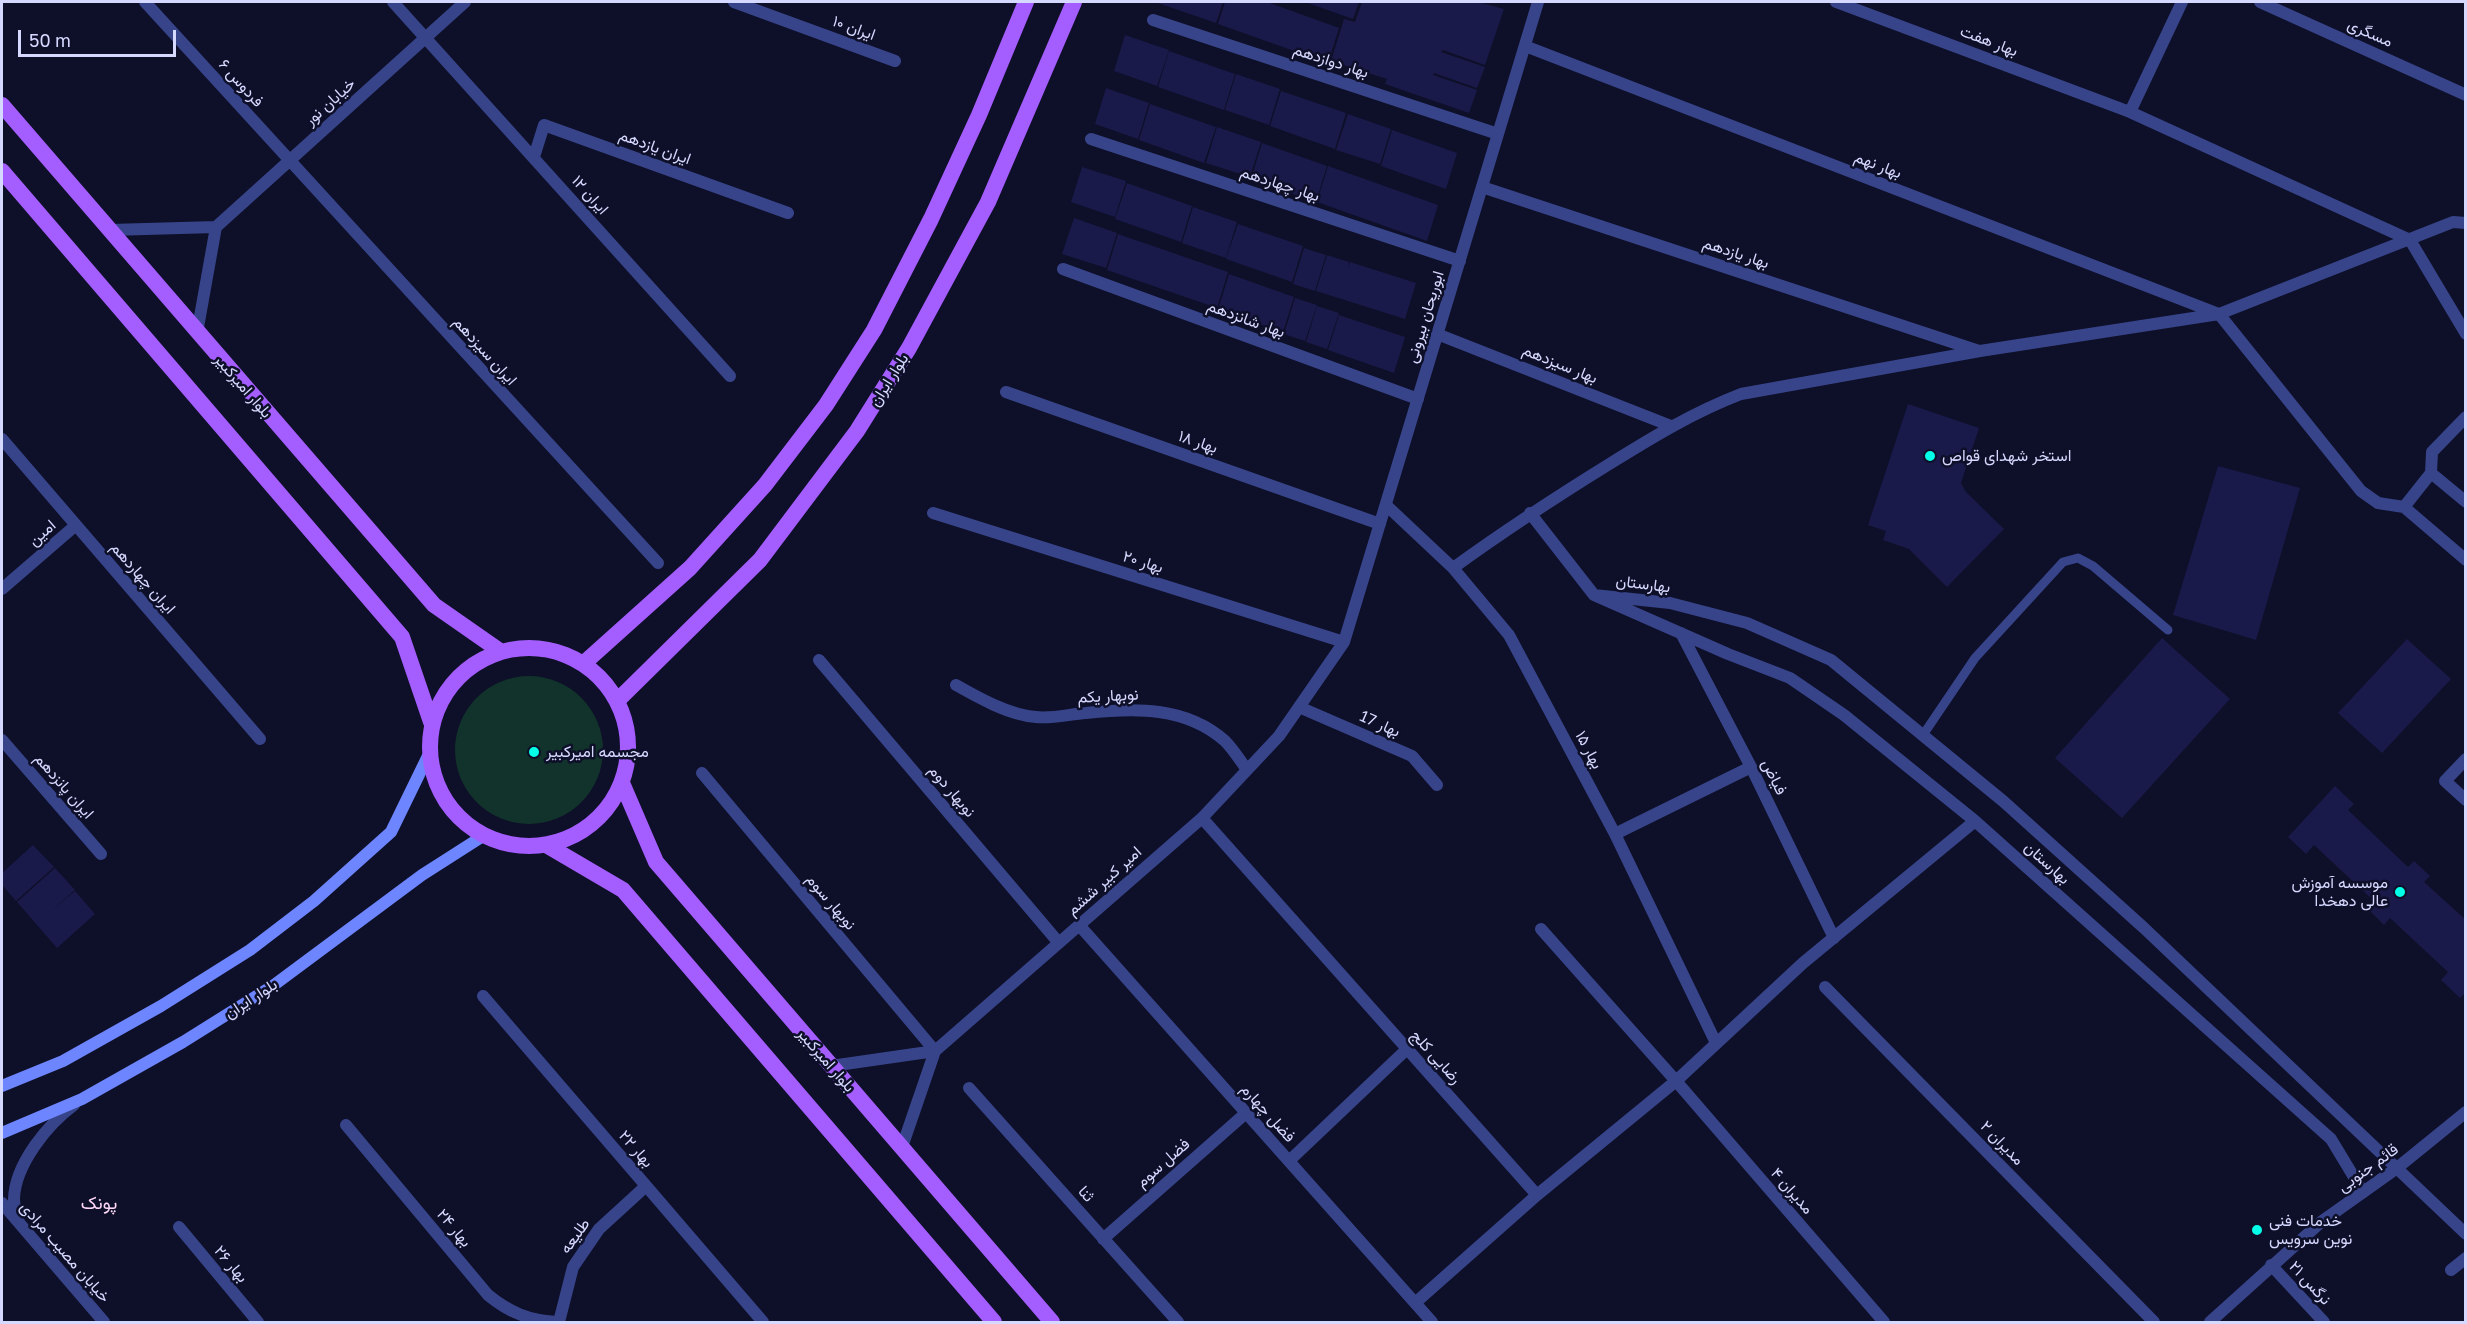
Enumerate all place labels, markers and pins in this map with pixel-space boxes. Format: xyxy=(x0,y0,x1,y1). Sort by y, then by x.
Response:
place label: استخر شهدای قواص xyxy=(1942,446,2071,466)
marker: استخر شهدای قواص xyxy=(1923,449,1937,463)
place label: مجسمه امیرکبیر xyxy=(546,742,649,762)
marker: مجسمه امیرکبیر xyxy=(527,745,541,759)
place label: موسسه آموزش عالی دهخدا xyxy=(2291,873,2388,911)
marker: موسسه آموزش عالی دهخدا xyxy=(2393,885,2407,899)
place label: خدمات فنی نوین سرویس xyxy=(2269,1211,2352,1249)
marker: خدمات فنی نوین سرویس xyxy=(2250,1223,2264,1237)

